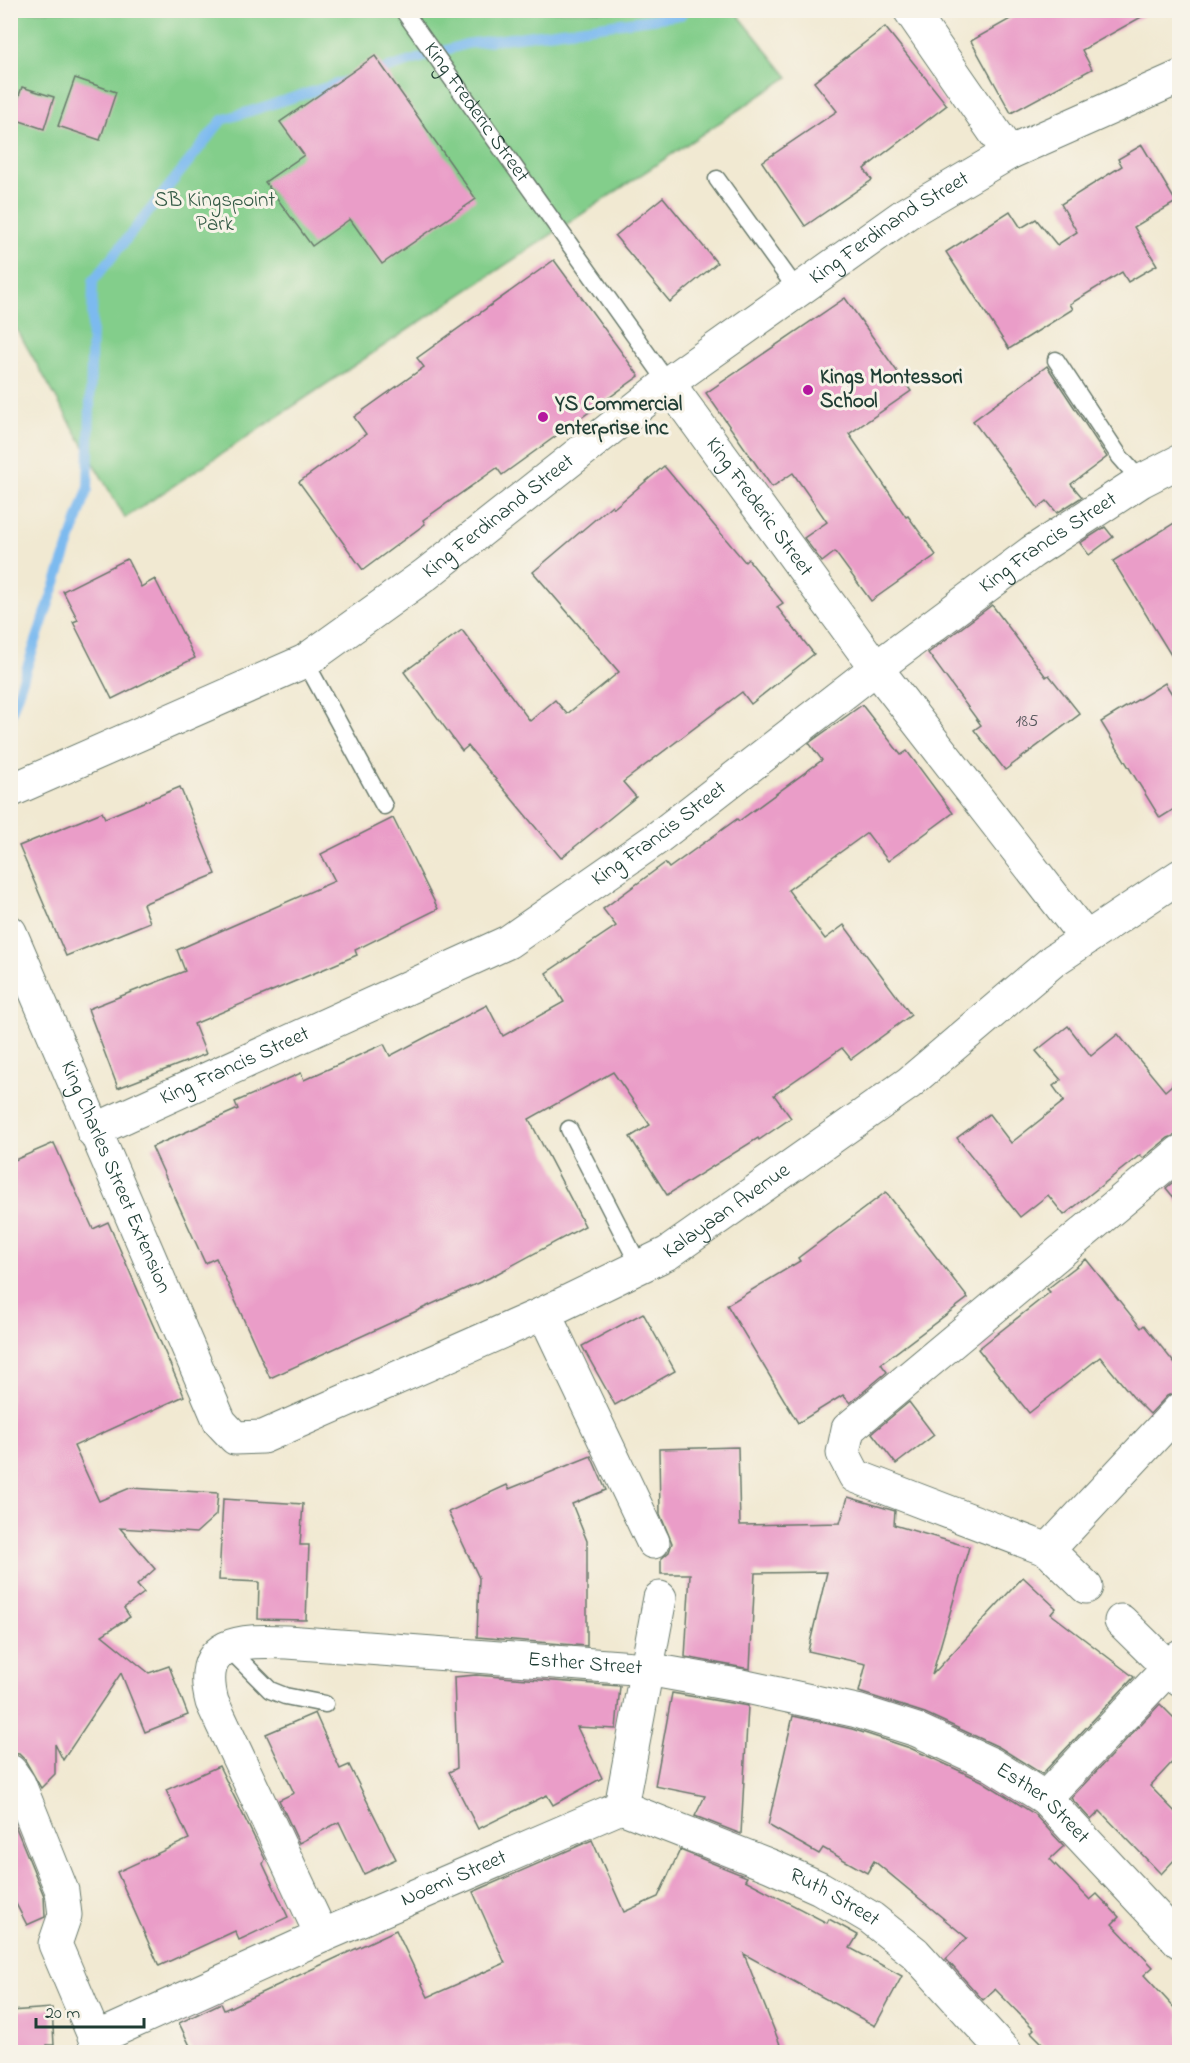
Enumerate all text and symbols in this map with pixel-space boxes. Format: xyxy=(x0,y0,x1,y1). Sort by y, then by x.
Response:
street label: King Frederic Street xyxy=(416,36,536,189)
street label: King Ferdinand Street xyxy=(804,165,975,293)
park label: SB Kingspoint Park xyxy=(155,186,275,240)
place label: Kings Montessori School xyxy=(820,363,963,417)
marker: Kings Montessori School xyxy=(801,383,815,397)
place label: YS Commercial enterprise inc xyxy=(554,390,683,444)
marker: YS Commercial enterprise inc xyxy=(536,410,550,424)
street label: King Frederic Street xyxy=(698,432,820,583)
street label: King Ferdinand Street xyxy=(416,447,581,586)
street label: King Francis Street xyxy=(973,485,1123,601)
house number: 185 xyxy=(1016,709,1038,735)
street label: King Francis Street xyxy=(586,774,733,894)
street label: King Francis Street xyxy=(155,1019,315,1113)
street label: King Charles Street Extension xyxy=(52,1056,178,1298)
street label: Kalayaan Avenue xyxy=(657,1156,797,1267)
street label: Esther Street xyxy=(527,1645,643,1684)
street label: Esther Street xyxy=(990,1756,1096,1851)
street label: Noemi Street xyxy=(396,1843,512,1915)
street label: Ruth Street xyxy=(784,1861,886,1934)
scale bar xyxy=(36,1991,144,2029)
text: 20 m xyxy=(45,2001,80,2027)

